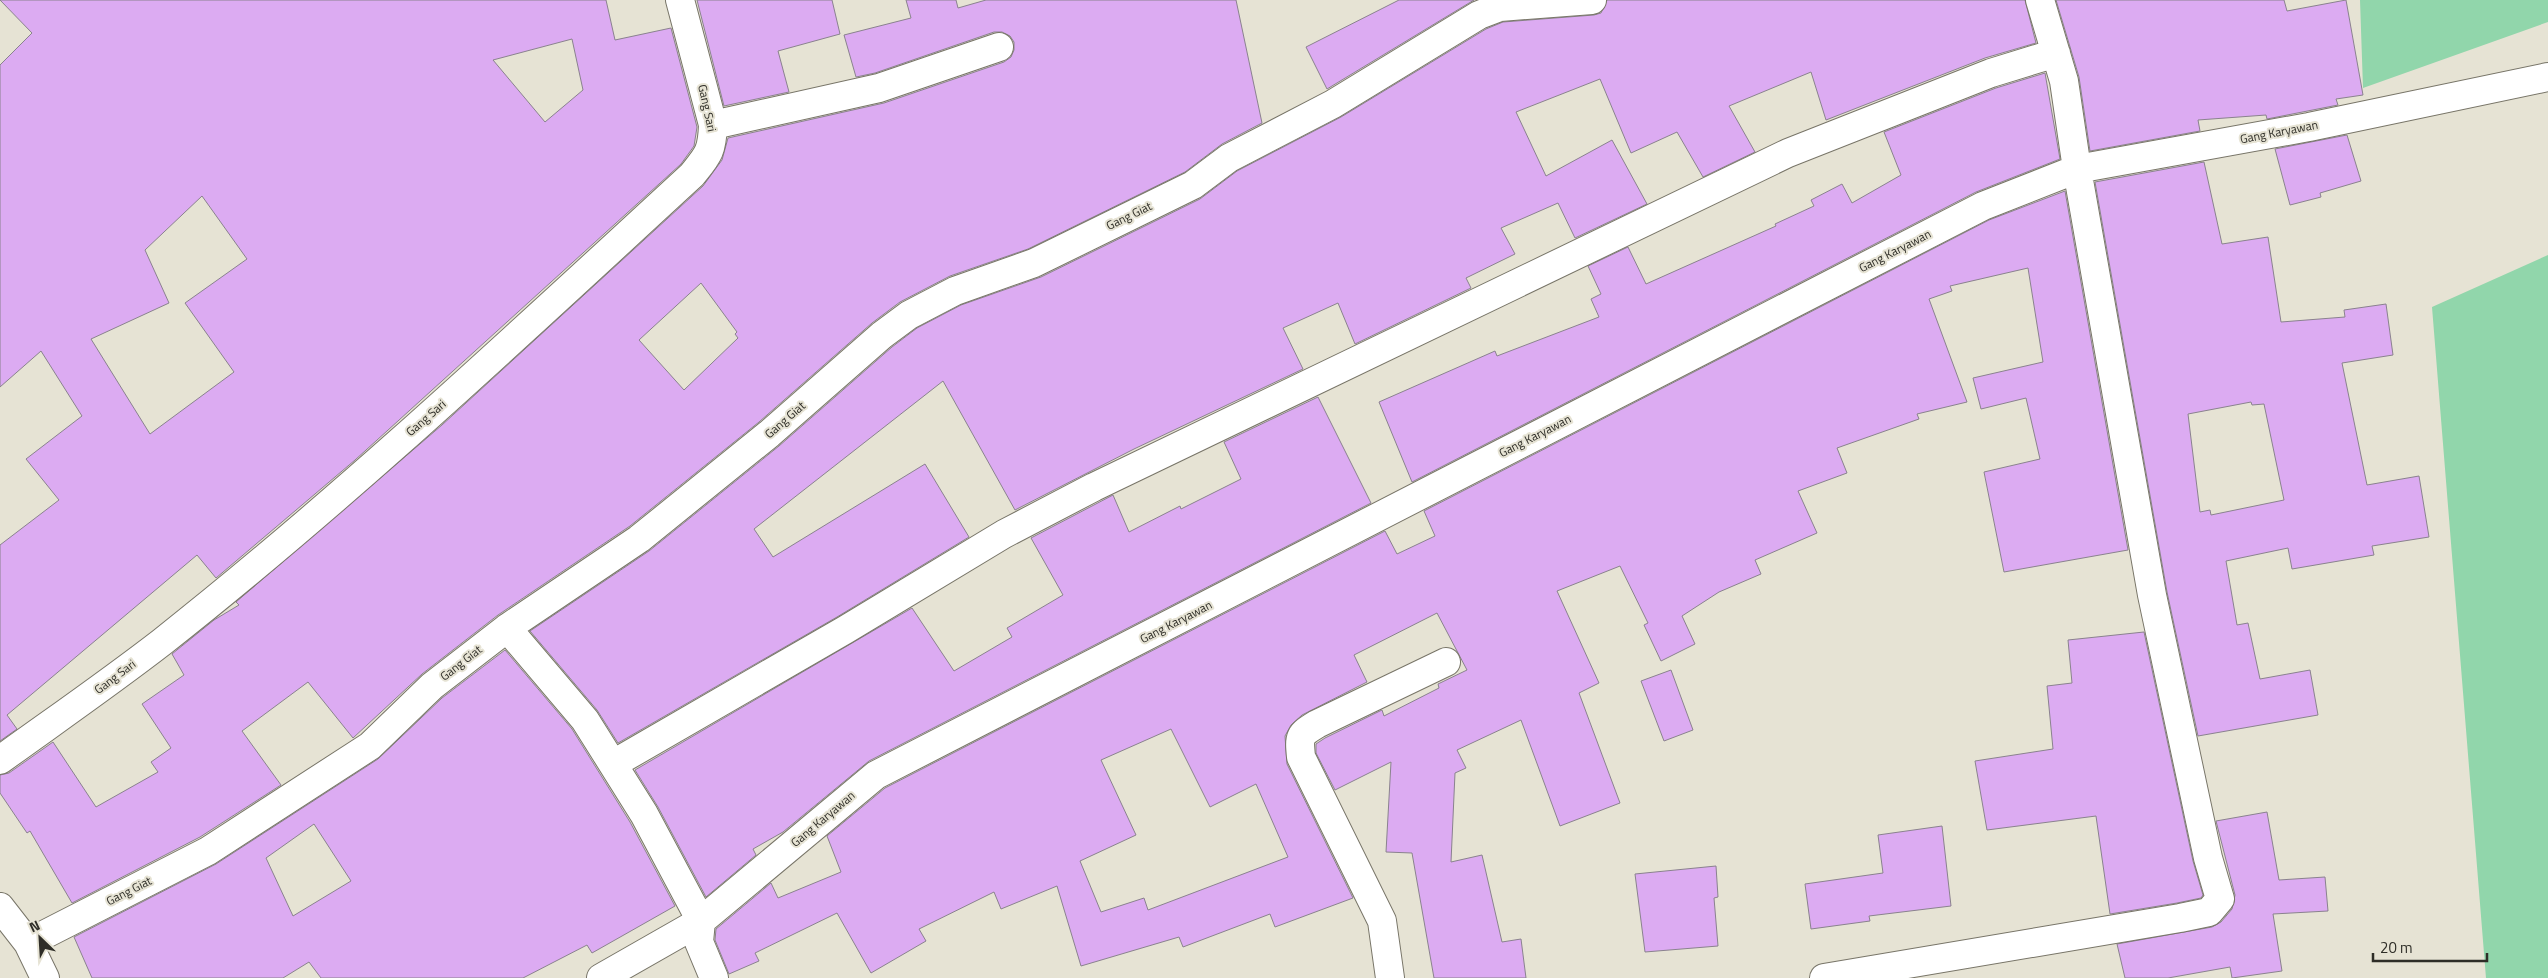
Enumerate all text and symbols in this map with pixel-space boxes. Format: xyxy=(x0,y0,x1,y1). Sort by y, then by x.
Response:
street label: Gang Sari xyxy=(693,82,722,133)
street label: Gang Karyawan xyxy=(2238,115,2319,148)
street label: Gang Giat xyxy=(1103,196,1156,235)
street label: Gang Karyawan xyxy=(1855,224,1934,277)
street label: Gang Sari xyxy=(401,395,450,441)
street label: Gang Giat xyxy=(760,396,810,443)
street label: Gang Karyawan xyxy=(1495,409,1574,462)
street label: Gang Karyawan xyxy=(1136,595,1215,648)
street label: Gang Giat xyxy=(436,640,486,685)
street label: Gang Sari xyxy=(90,655,140,699)
street label: Gang Karyawan xyxy=(786,786,859,851)
street label: Gang Giat xyxy=(103,871,156,910)
north arrow xyxy=(15,913,65,963)
text: N xyxy=(25,914,43,937)
scale bar xyxy=(2373,930,2487,962)
text: 20 m xyxy=(2380,936,2413,959)

